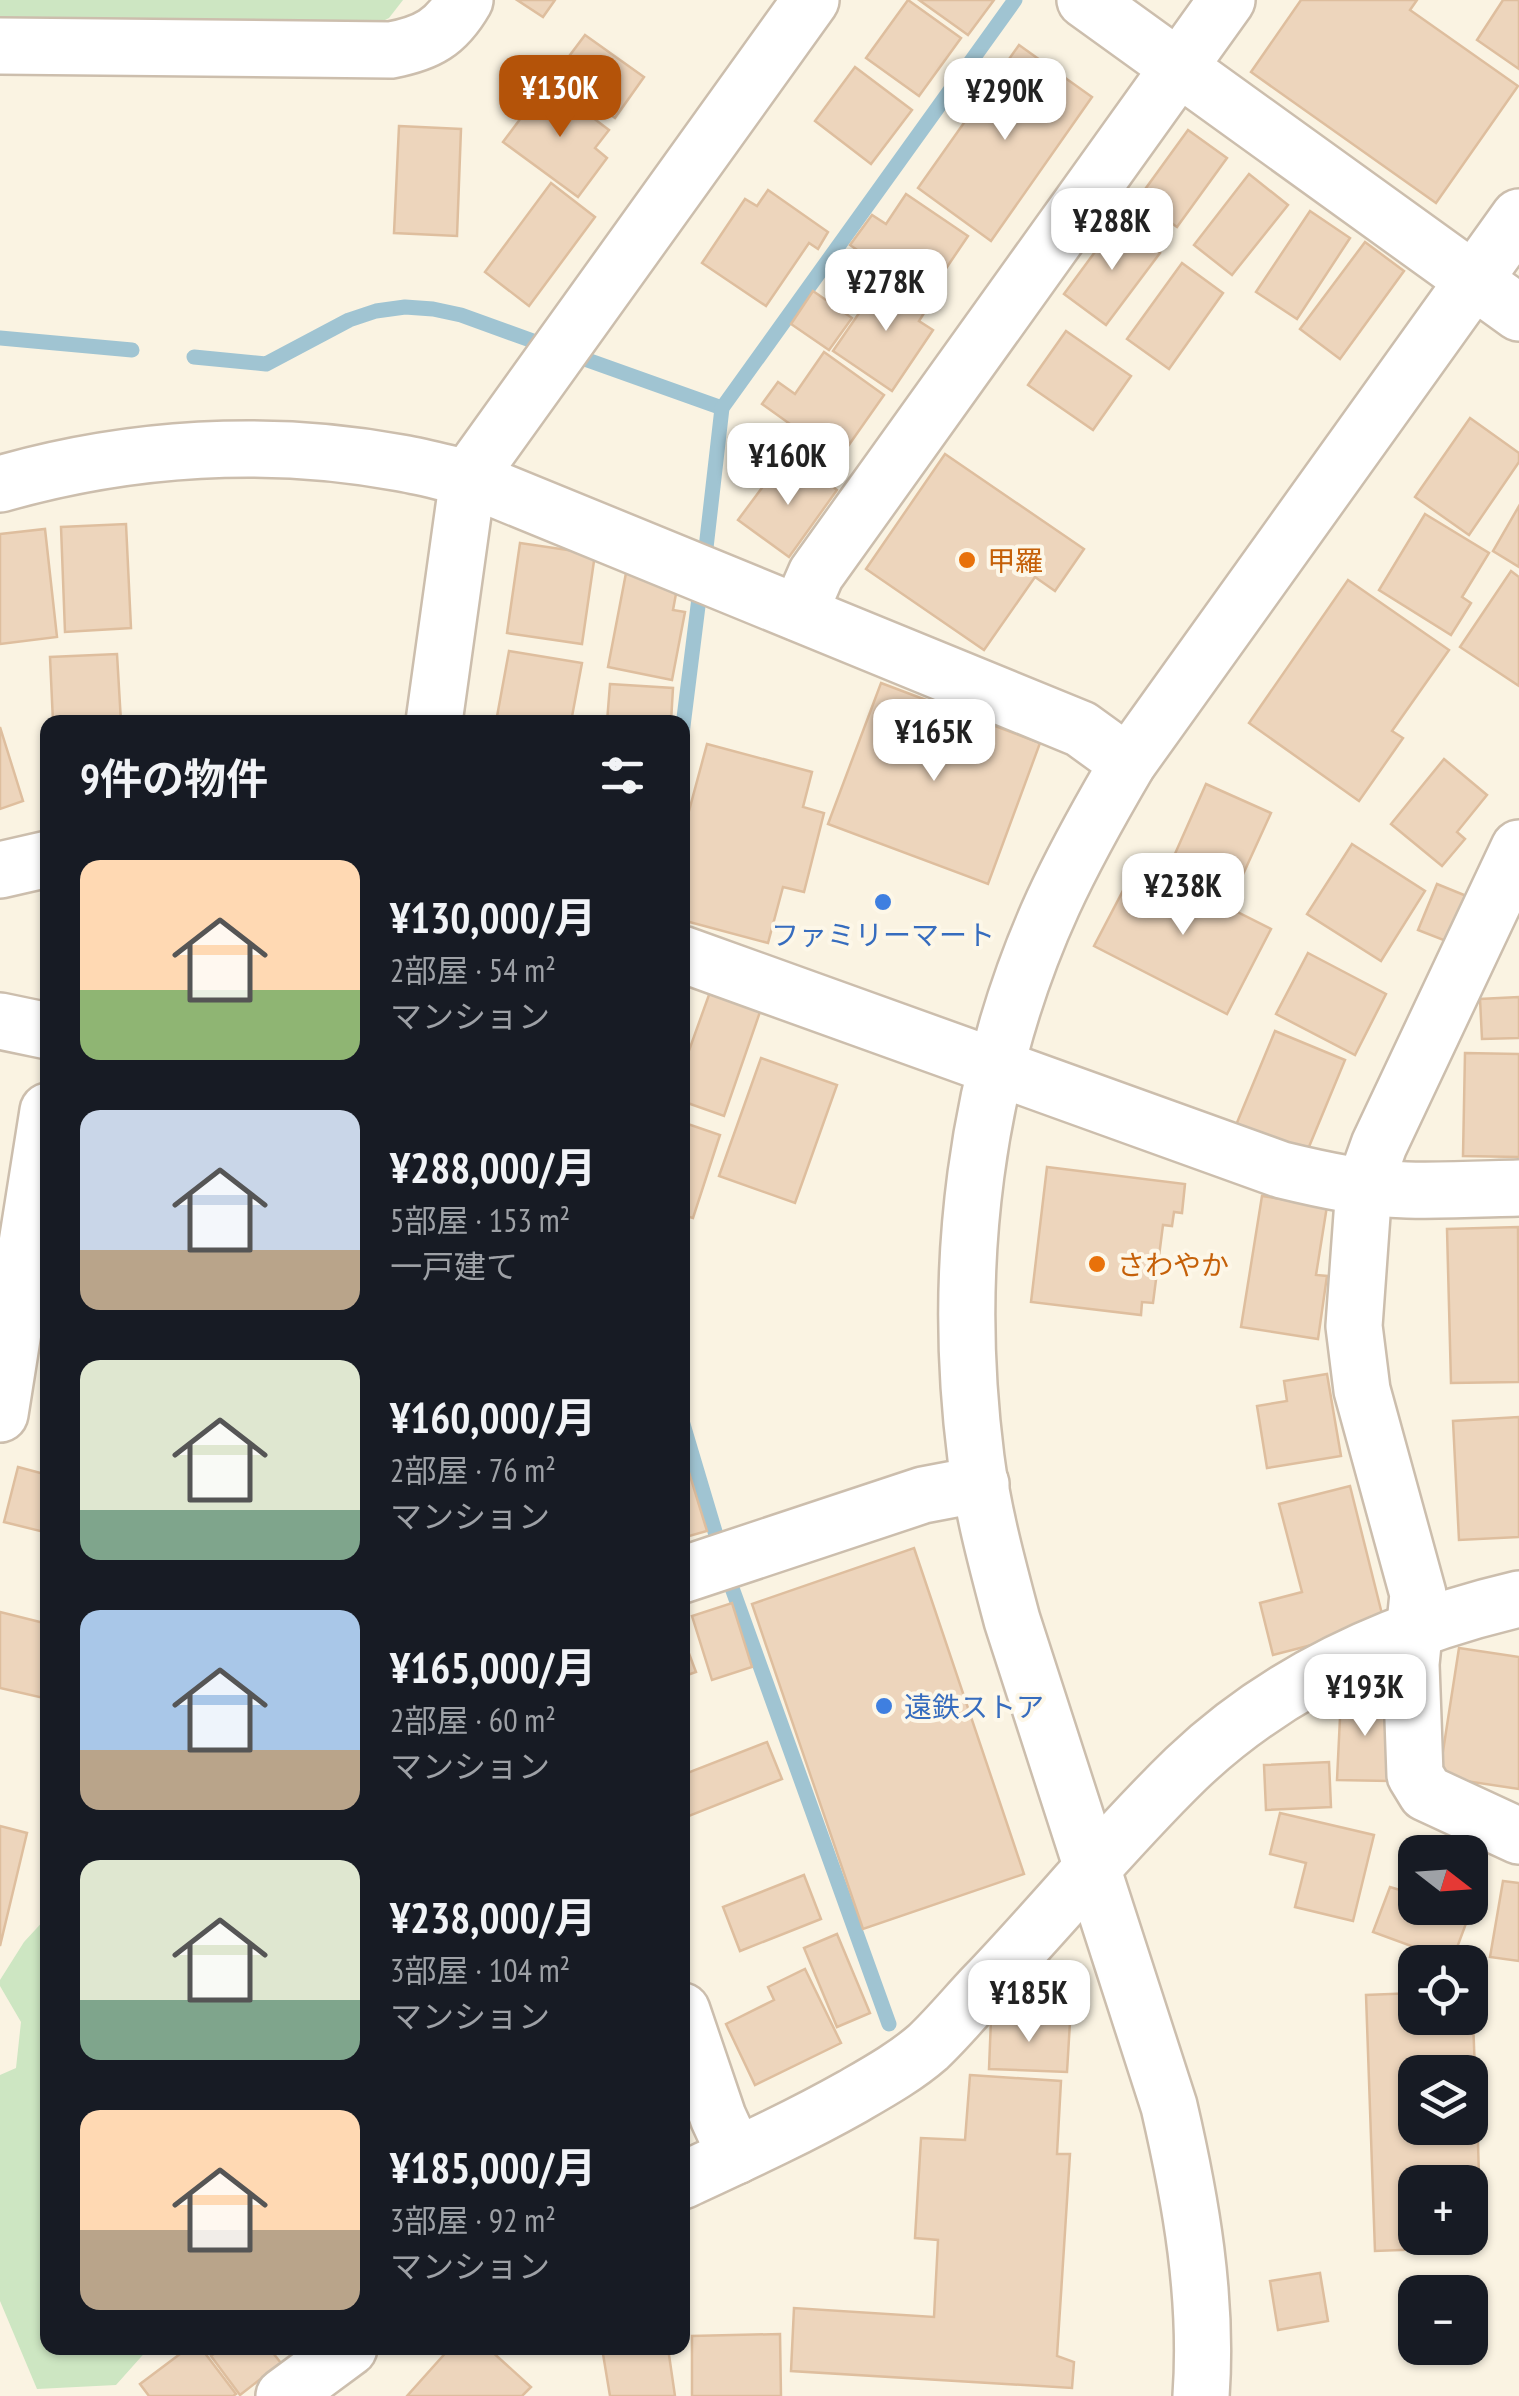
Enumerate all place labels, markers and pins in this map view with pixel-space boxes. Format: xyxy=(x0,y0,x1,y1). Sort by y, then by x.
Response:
pin: ¥130K xyxy=(490,55,630,140)
pin: ¥290K xyxy=(935,58,1075,143)
pin: ¥288K xyxy=(1042,188,1182,273)
pin: ¥278K xyxy=(816,249,956,334)
pin: ¥160K xyxy=(718,423,858,508)
place label: 甲羅 xyxy=(987,542,1043,579)
marker: 甲羅 xyxy=(956,549,978,571)
pin: ¥165K xyxy=(864,699,1004,784)
pin: ¥238K xyxy=(1113,853,1253,938)
marker: ファミリーマート xyxy=(872,891,894,913)
place label: ファミリーマート xyxy=(771,916,995,953)
place label: さわやか xyxy=(1117,1246,1229,1283)
marker: さわやか xyxy=(1086,1253,1108,1275)
pin: ¥193K xyxy=(1295,1654,1435,1739)
place label: 遠鉄ストア xyxy=(904,1688,1044,1725)
marker: 遠鉄ストア xyxy=(873,1695,895,1717)
pin: ¥185K xyxy=(959,1960,1099,2045)

